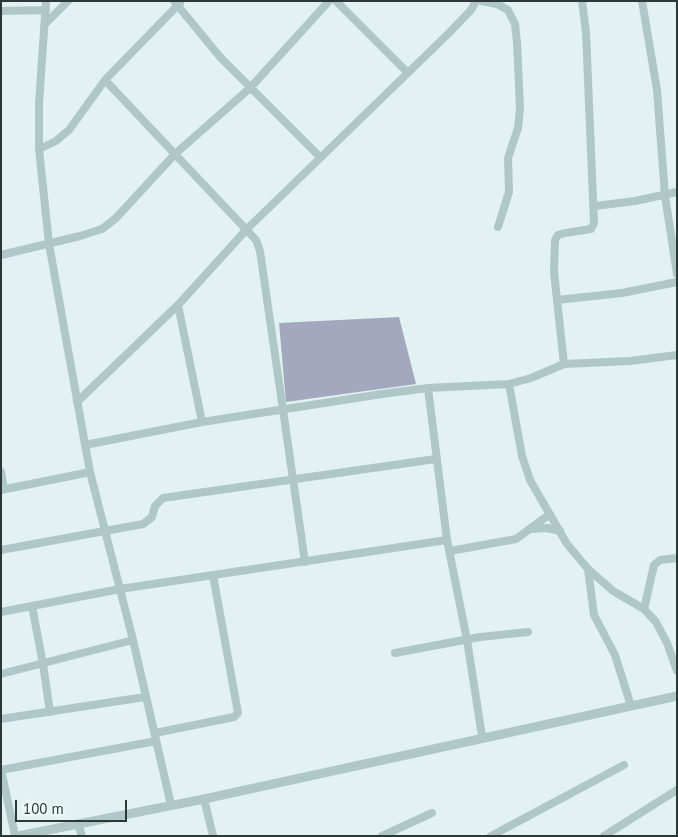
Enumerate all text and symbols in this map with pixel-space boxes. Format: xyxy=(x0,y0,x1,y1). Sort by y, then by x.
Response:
scale bar xyxy=(18,790,130,822)
text: 100 m xyxy=(23,799,64,818)

